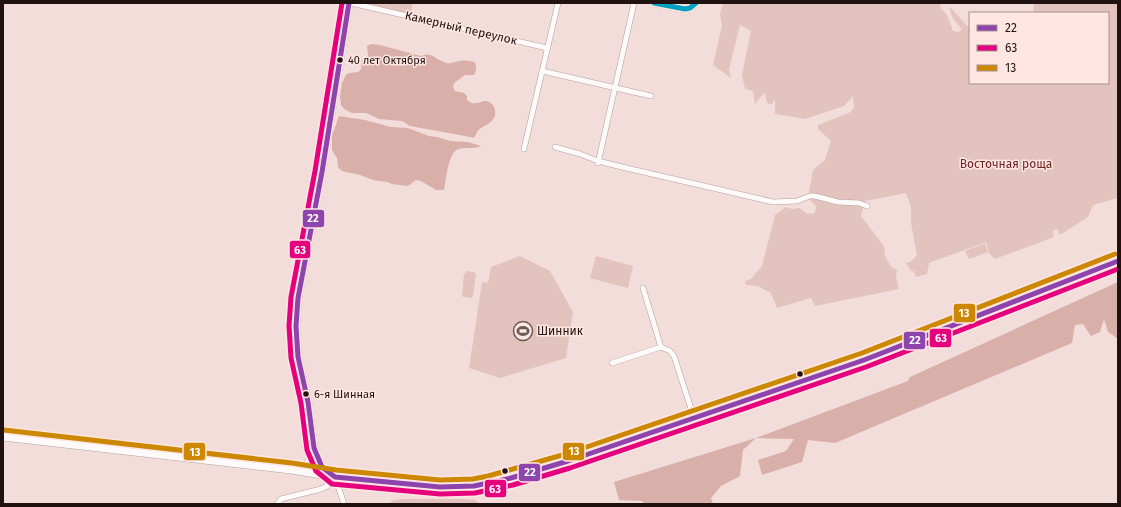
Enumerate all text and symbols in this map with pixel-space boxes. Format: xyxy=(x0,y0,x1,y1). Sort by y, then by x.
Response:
street label: Камерный переулок xyxy=(404,8,519,48)
legend xyxy=(969,12,1109,84)
text: 22 xyxy=(1005,21,1017,35)
text: 63 xyxy=(1005,41,1017,55)
place label: 40 лет Октября xyxy=(348,54,426,67)
marker: 40 лет Октября xyxy=(335,55,345,65)
text: 13 xyxy=(1005,61,1016,75)
park label: Восточная роща xyxy=(960,157,1052,171)
line badge: 22 xyxy=(302,209,325,228)
text: 22 xyxy=(307,212,319,225)
line badge: 63 xyxy=(289,240,311,259)
text: 63 xyxy=(294,244,306,257)
line badge: 13 xyxy=(953,303,976,323)
text: 13 xyxy=(959,307,970,320)
sports icon: Шинник xyxy=(512,320,534,342)
place label: Шинник xyxy=(537,324,584,338)
line badge: 63 xyxy=(929,328,952,348)
line badge: 22 xyxy=(903,331,926,350)
text: 63 xyxy=(935,332,947,345)
text: 22 xyxy=(909,334,921,347)
unlabelled marker xyxy=(795,369,805,379)
place label: 6-я Шинная xyxy=(314,388,375,401)
marker: 6-я Шинная xyxy=(301,389,311,399)
line badge: 13 xyxy=(183,442,206,461)
line badge: 13 xyxy=(562,442,585,461)
text: 13 xyxy=(569,445,580,458)
text: 13 xyxy=(190,446,201,459)
line badge: 22 xyxy=(518,463,541,482)
unlabelled marker xyxy=(500,466,510,476)
text: 22 xyxy=(524,466,536,479)
line badge: 63 xyxy=(484,479,507,498)
text: 63 xyxy=(489,483,501,496)

